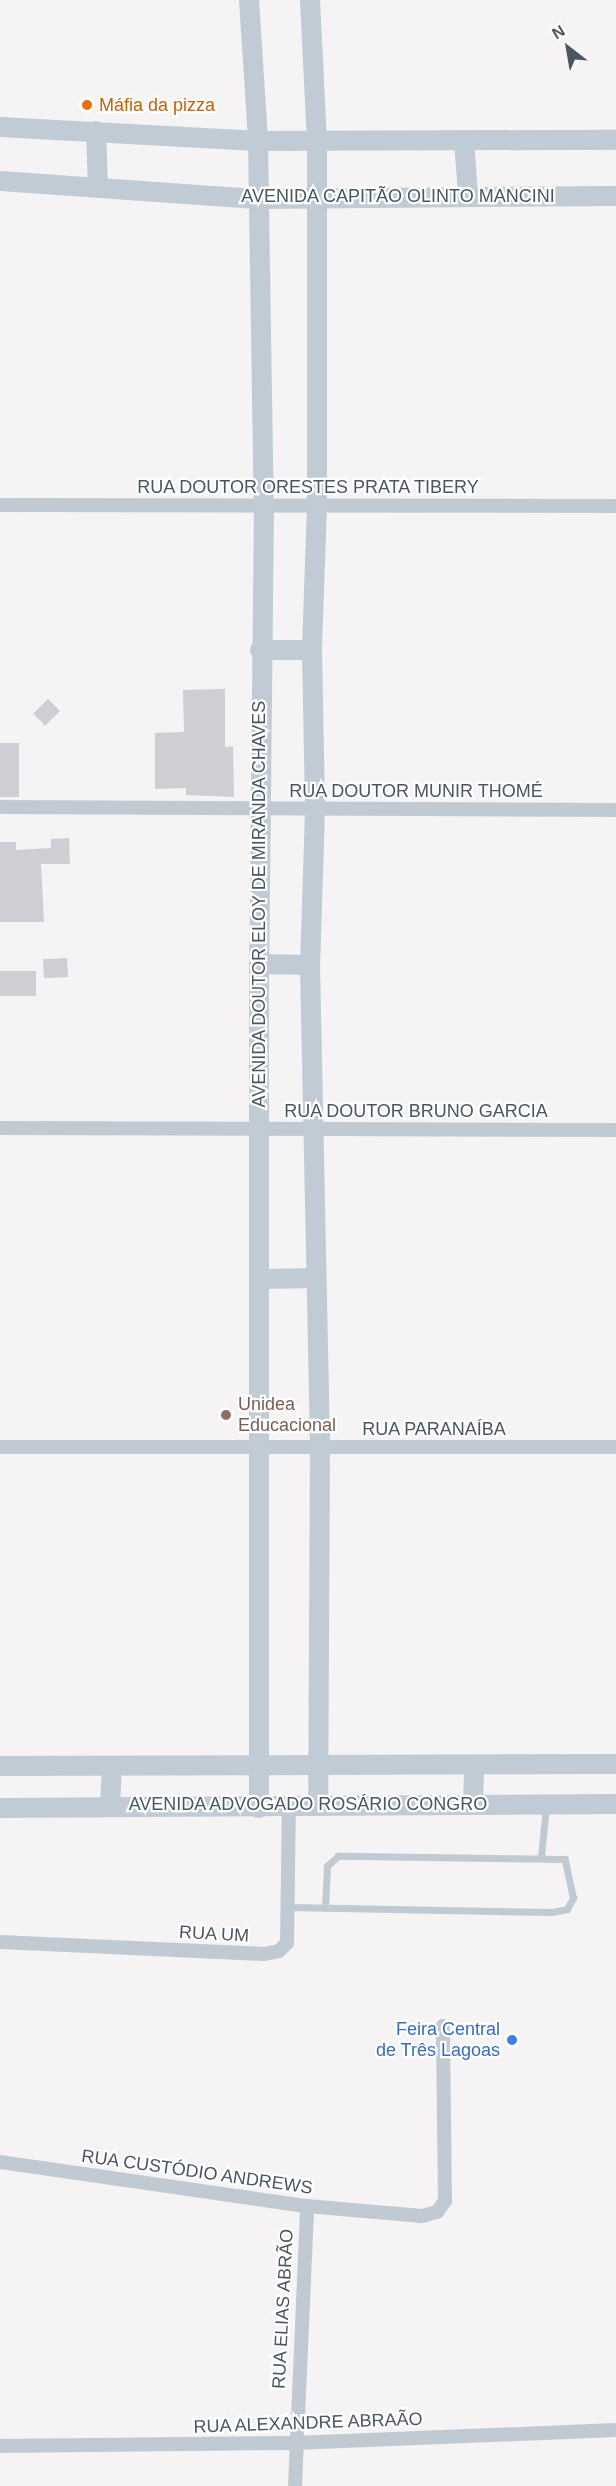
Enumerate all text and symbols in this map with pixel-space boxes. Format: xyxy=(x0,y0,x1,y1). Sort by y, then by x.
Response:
north arrow xyxy=(538,18,598,78)
text: N xyxy=(549,22,568,42)
place label: Máfia da pizza xyxy=(99,94,215,116)
marker: Máfia da pizza xyxy=(80,98,94,112)
street label: AVENIDA CAPITÃO OLINTO MANCINI xyxy=(241,185,555,207)
street label: RUA DOUTOR ORESTES PRATA TIBERY xyxy=(136,476,480,498)
street label: AVENIDA DOUTOR ELOY DE MIRANDA CHAVES xyxy=(248,699,270,1109)
street label: RUA DOUTOR MUNIR THOMÉ xyxy=(289,780,543,802)
street label: RUA DOUTOR BRUNO GARCIA xyxy=(284,1100,548,1122)
place label: Unidea Educacional xyxy=(238,1394,336,1436)
marker: Unidea Educacional xyxy=(219,1408,233,1422)
street label: RUA PARANAÍBA xyxy=(362,1418,506,1440)
street label: AVENIDA ADVOGADO ROSÁRIO CONGRO xyxy=(128,1793,488,1815)
street label: RUA UM xyxy=(178,1921,250,1947)
place label: Feira Central de Três Lagoas xyxy=(376,2019,500,2062)
marker: Feira Central de Três Lagoas xyxy=(505,2033,519,2047)
street label: RUA CUSTÓDIO ANDREWS xyxy=(79,2145,315,2199)
street label: RUA ELIAS ABRÃO xyxy=(268,2228,298,2390)
street label: RUA ALEXANDRE ABRAÃO xyxy=(192,2408,424,2438)

